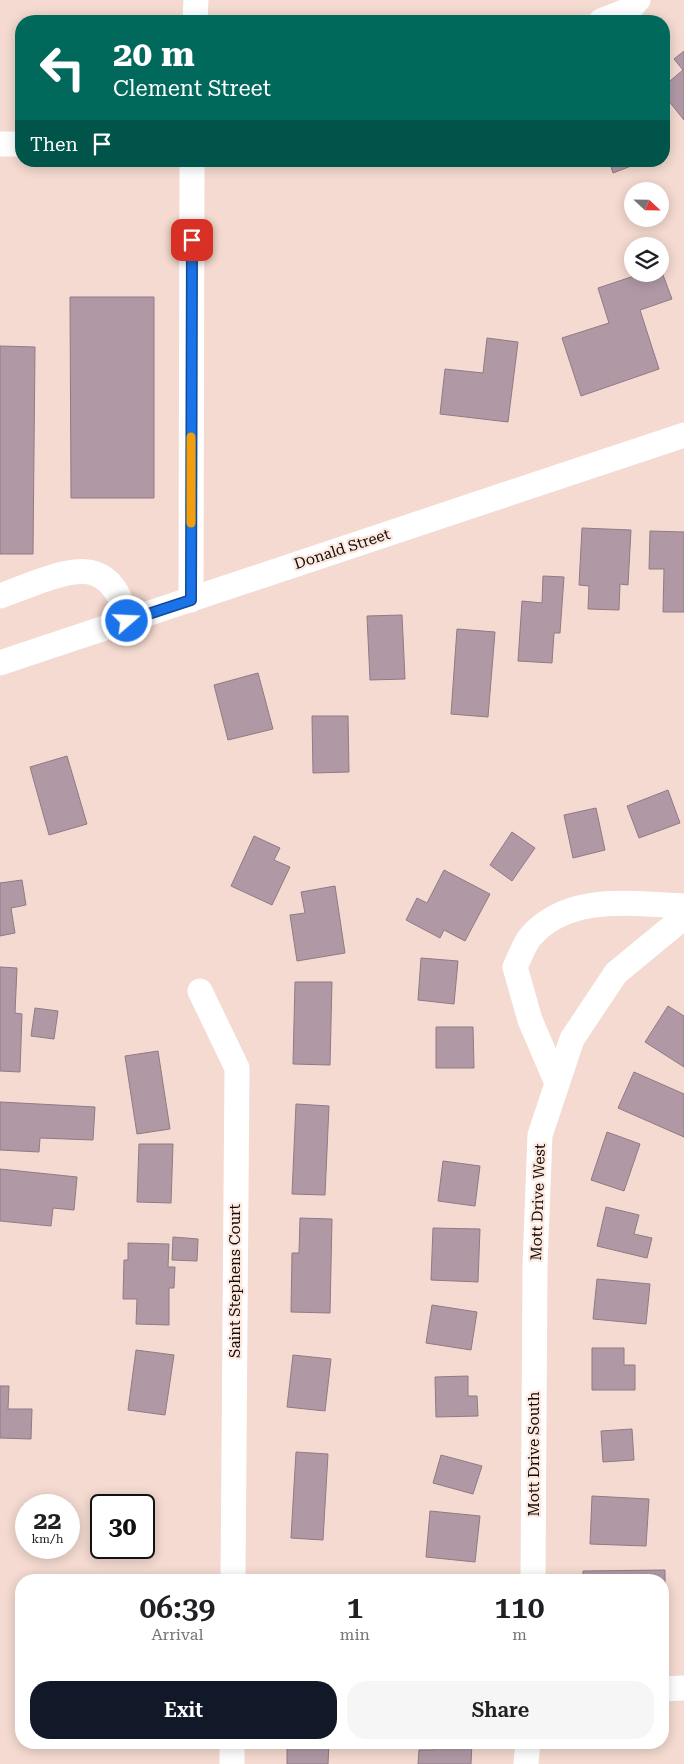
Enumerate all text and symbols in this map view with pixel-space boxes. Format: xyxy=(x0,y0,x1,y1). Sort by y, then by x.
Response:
text: 20 m xyxy=(113,34,195,75)
icon: left xyxy=(30,35,95,100)
text: Clement Street xyxy=(113,76,271,101)
icon: arrive xyxy=(88,130,116,158)
text: Then xyxy=(30,133,78,156)
north arrow xyxy=(624,182,669,228)
map controls xyxy=(624,182,669,282)
pin xyxy=(171,219,213,261)
icon: arrive xyxy=(178,226,206,254)
button: layers xyxy=(624,237,669,282)
street label: Donald Street xyxy=(292,525,393,573)
position arrow xyxy=(100,594,152,646)
street label: Mott Drive West xyxy=(527,1143,549,1261)
street label: Saint Stephens Court xyxy=(226,1204,244,1358)
street label: Mott Drive South xyxy=(525,1391,543,1516)
speed limit sign: 30 xyxy=(90,1494,155,1559)
text: 22 xyxy=(33,1506,62,1535)
text: km/h xyxy=(31,1532,64,1546)
text: 06:39 xyxy=(139,1590,215,1625)
text: 1 xyxy=(346,1590,363,1625)
text: 110 xyxy=(494,1590,545,1625)
text: Arrival xyxy=(151,1625,203,1644)
text: min xyxy=(340,1625,370,1644)
text: m xyxy=(512,1625,527,1644)
button: Exit xyxy=(30,1681,337,1739)
button: Share xyxy=(347,1681,654,1739)

